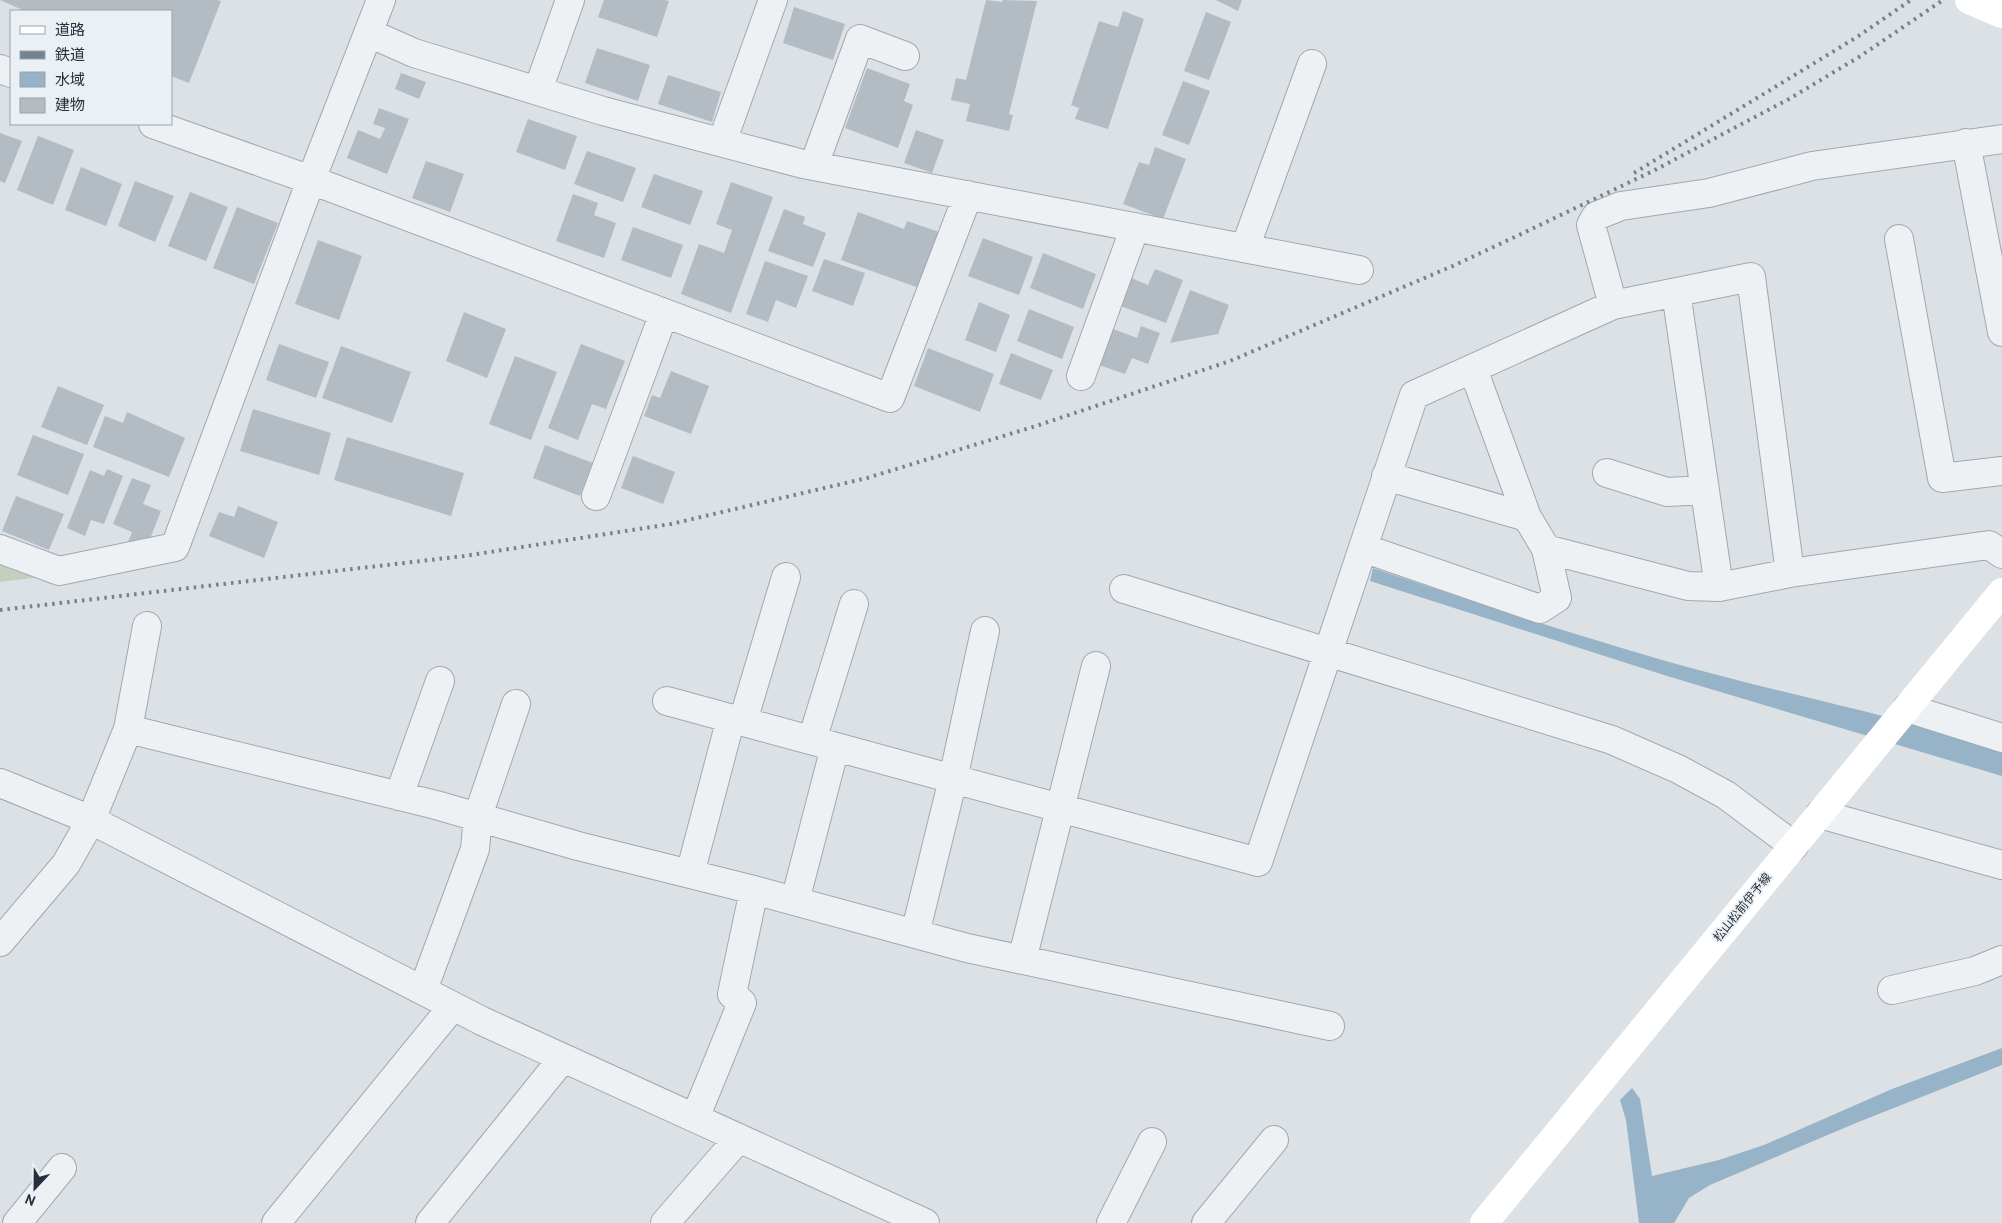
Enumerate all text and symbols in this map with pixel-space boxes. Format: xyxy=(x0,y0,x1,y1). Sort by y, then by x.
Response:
legend xyxy=(10,10,172,125)
text: 道路 xyxy=(55,22,85,41)
text: 鉄道 xyxy=(55,47,85,66)
text: 水域 xyxy=(55,72,85,91)
text: 建物 xyxy=(55,97,85,116)
street label: 松山松前伊予線 xyxy=(1710,870,1776,946)
north arrow xyxy=(10,1163,60,1213)
text: N xyxy=(23,1189,39,1208)

